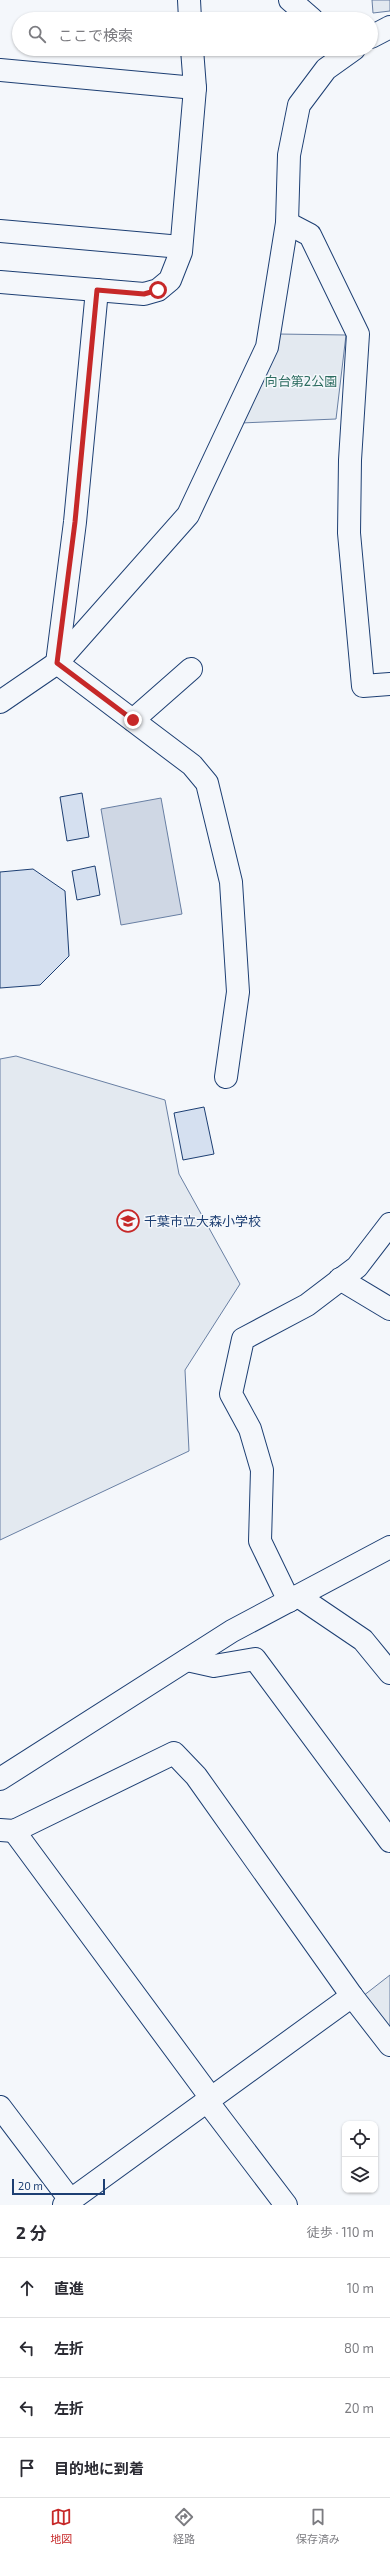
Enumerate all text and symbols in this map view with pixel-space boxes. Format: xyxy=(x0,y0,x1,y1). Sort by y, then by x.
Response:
search box xyxy=(12,12,378,56)
icon: search xyxy=(26,23,48,45)
text: ここで検索 xyxy=(58,26,133,44)
route start xyxy=(149,281,167,299)
park label: 向台第2公園 xyxy=(265,373,337,389)
route end xyxy=(124,711,142,729)
school or university icon: 千葉市立大森小学校 xyxy=(115,1208,141,1234)
place label: 千葉市立大森小学校 xyxy=(144,1213,261,1229)
map controls xyxy=(342,2121,378,2193)
button: locate xyxy=(342,2121,378,2157)
button: layers xyxy=(342,2157,378,2193)
scale bar xyxy=(12,2177,105,2196)
text: 20 m xyxy=(18,2179,43,2192)
text: 2 分 xyxy=(16,2222,47,2242)
text: 徒歩 · 110 m xyxy=(307,2224,374,2240)
icon: ahead xyxy=(16,2277,38,2299)
text: 直進 xyxy=(54,2279,84,2297)
text: 10 m xyxy=(347,2280,374,2296)
icon: left xyxy=(16,2337,38,2359)
text: 左折 xyxy=(54,2339,84,2357)
text: 80 m xyxy=(344,2340,374,2356)
icon: left xyxy=(16,2397,38,2419)
text: 左折 xyxy=(54,2399,84,2417)
text: 20 m xyxy=(345,2400,374,2416)
icon: arrive xyxy=(16,2457,38,2479)
text: 目的地に到着 xyxy=(54,2459,144,2477)
tab: 地図 xyxy=(50,2506,72,2546)
tab: 経路 xyxy=(173,2506,195,2546)
tab: 保存済み xyxy=(296,2506,340,2546)

